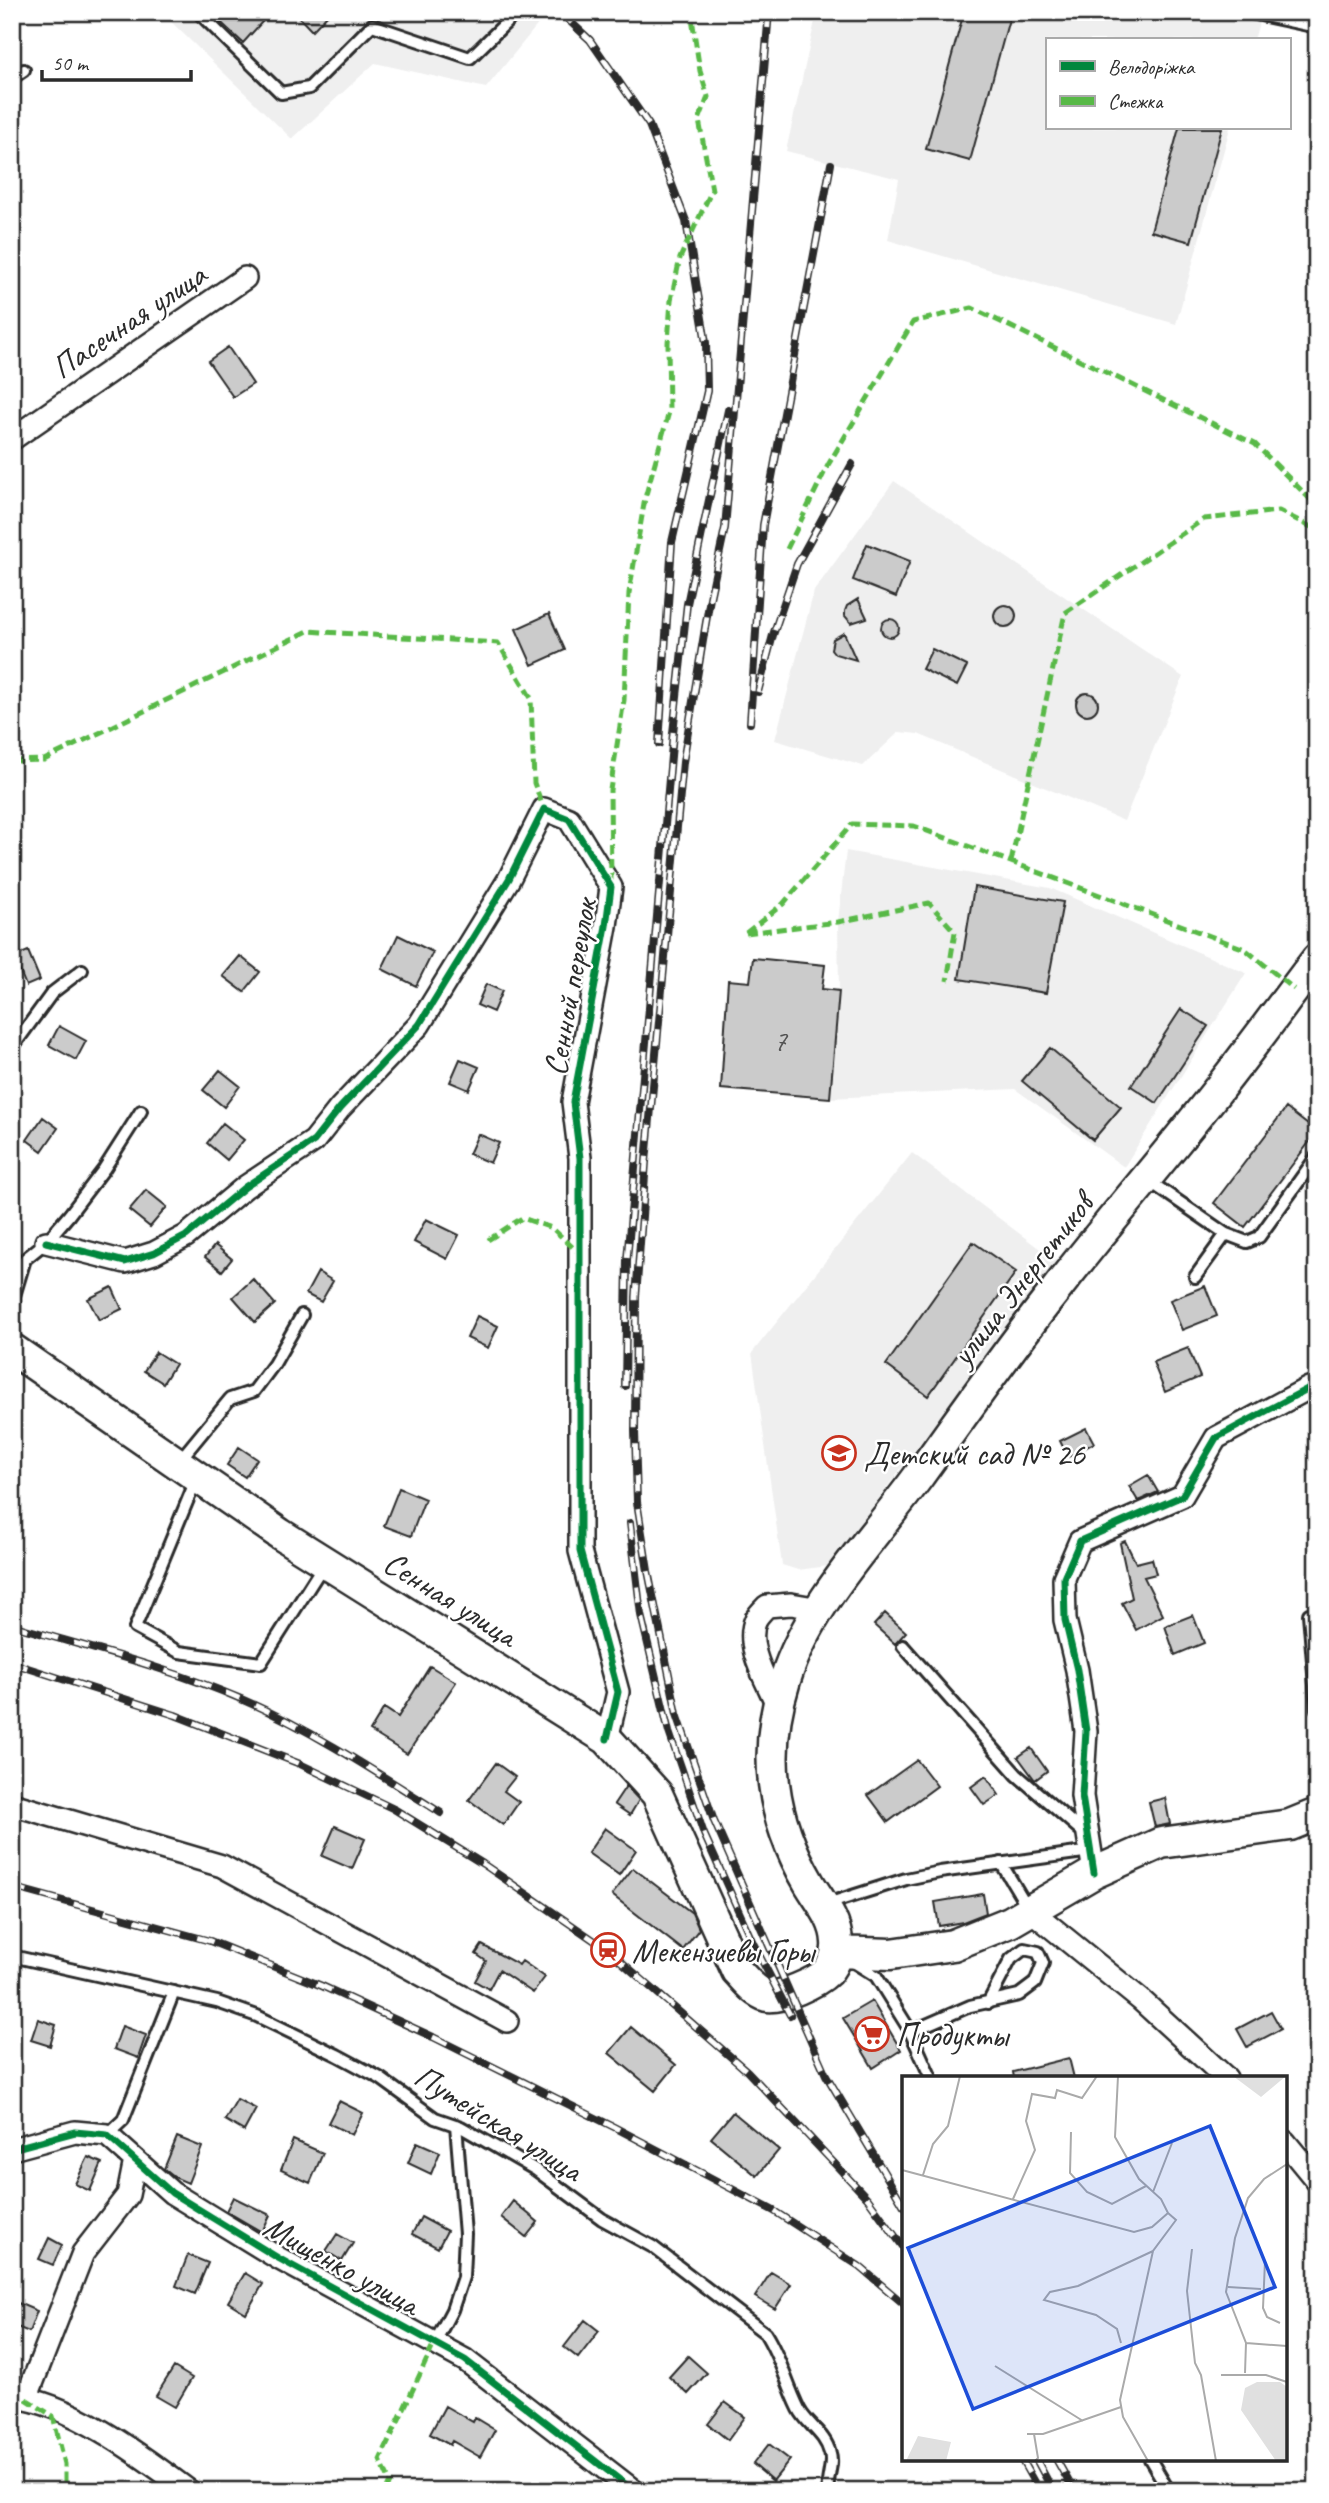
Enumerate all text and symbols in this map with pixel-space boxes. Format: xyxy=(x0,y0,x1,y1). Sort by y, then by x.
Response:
scale bar xyxy=(42,38,191,82)
legend xyxy=(1046,38,1290,130)
text: 50 m xyxy=(52,50,90,76)
text: Велодоріжка xyxy=(1108,54,1196,80)
text: Стежка xyxy=(1108,88,1164,114)
street label: Пасечная улица xyxy=(43,252,216,388)
street label: Сенной переулок xyxy=(534,893,607,1079)
house number: 7 xyxy=(773,1021,788,1059)
street label: улица Энергетиков xyxy=(940,1181,1106,1376)
place label: Детский сад № 26 xyxy=(864,1433,1086,1475)
school or university icon: Детский сад № 26 xyxy=(820,1434,858,1472)
street label: Сенная улица xyxy=(376,1541,527,1658)
place label: Мекензиевы Горы xyxy=(632,1930,817,1972)
station icon: Мекензиевы Горы xyxy=(589,1931,627,1969)
place label: Продукты xyxy=(896,2014,1011,2056)
supermarket icon: Продукты xyxy=(853,2015,891,2053)
street label: Путейская улица xyxy=(407,2055,592,2192)
inset map xyxy=(902,2076,1287,2461)
street label: Мищенко улица xyxy=(256,2205,429,2326)

